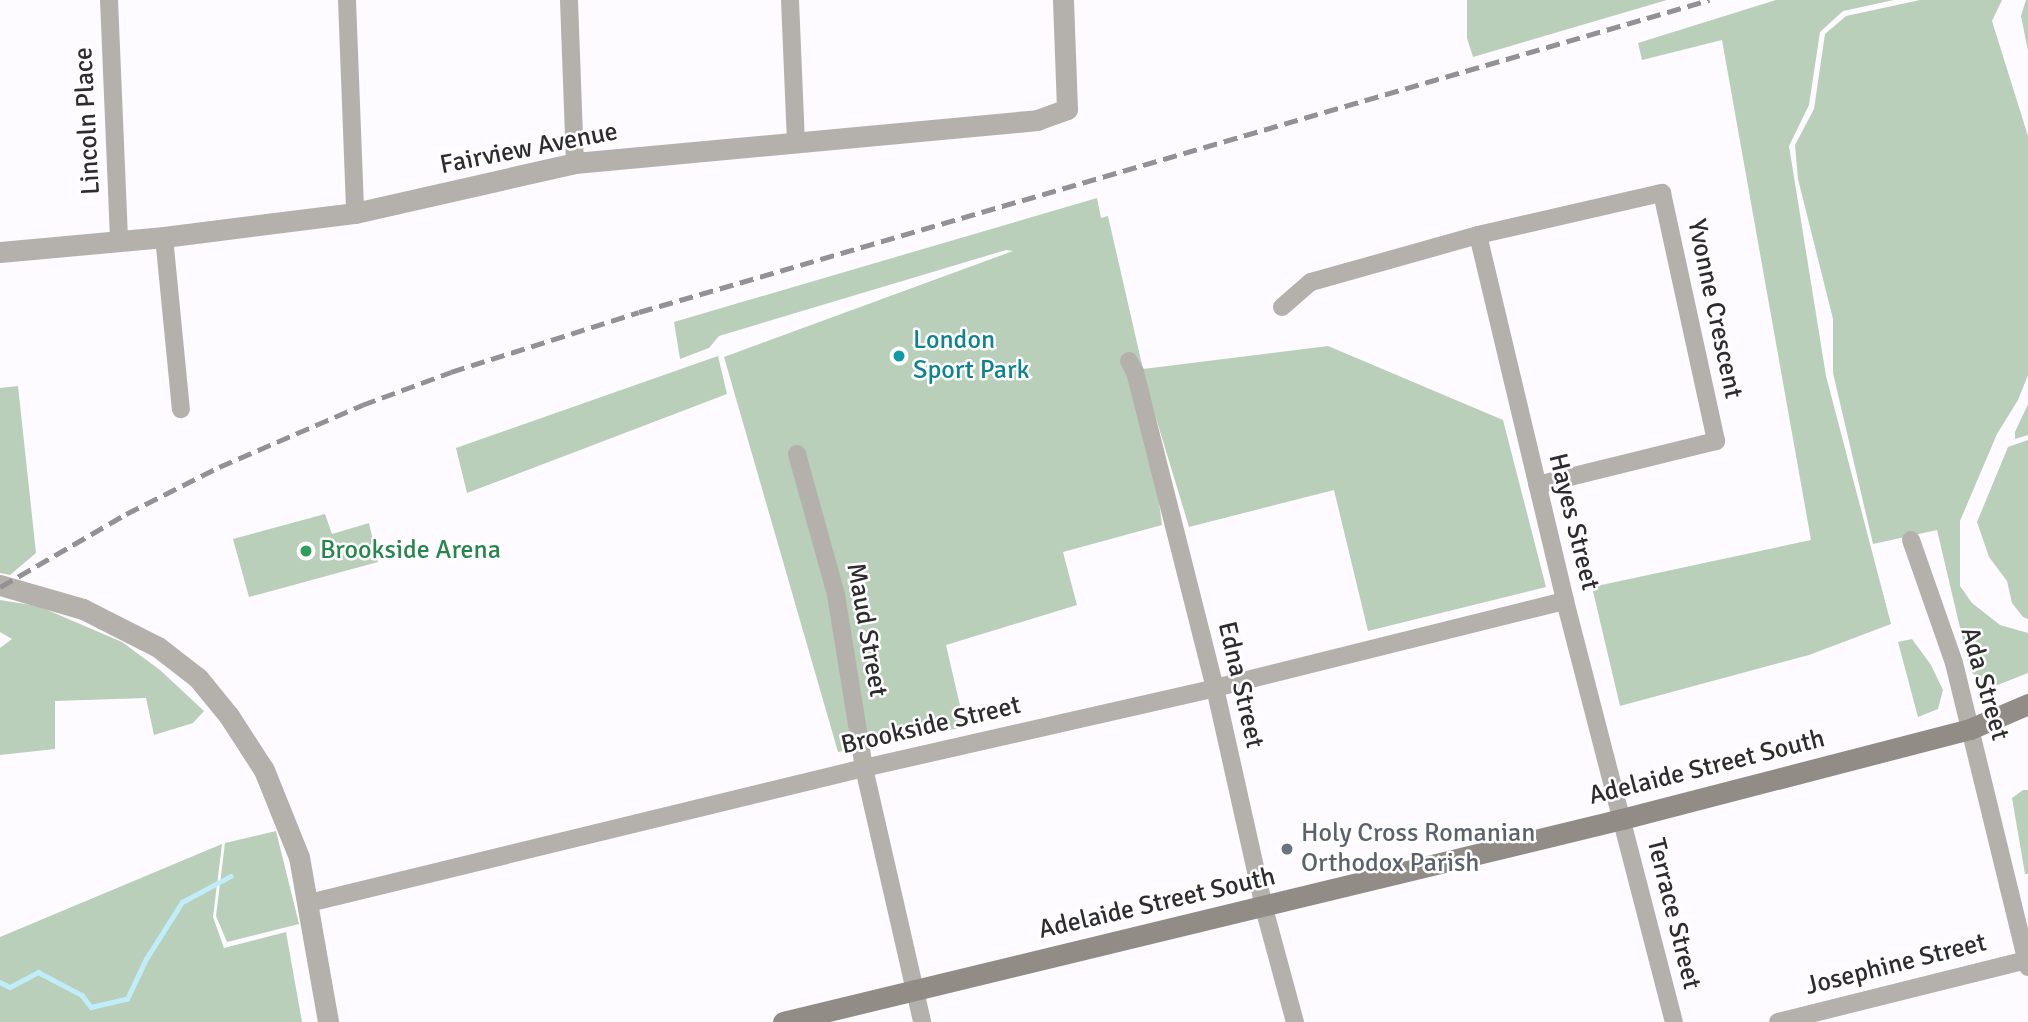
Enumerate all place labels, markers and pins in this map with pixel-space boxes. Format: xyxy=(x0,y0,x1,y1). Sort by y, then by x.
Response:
place label: London Sport Park xyxy=(913,325,1030,386)
marker: London Sport Park xyxy=(891,348,907,364)
place label: Brookside Arena xyxy=(320,535,501,567)
marker: Brookside Arena xyxy=(298,543,314,559)
place label: Holy Cross Romanian Orthodox Parish xyxy=(1301,818,1535,880)
marker: Holy Cross Romanian Orthodox Parish xyxy=(1279,841,1295,857)

